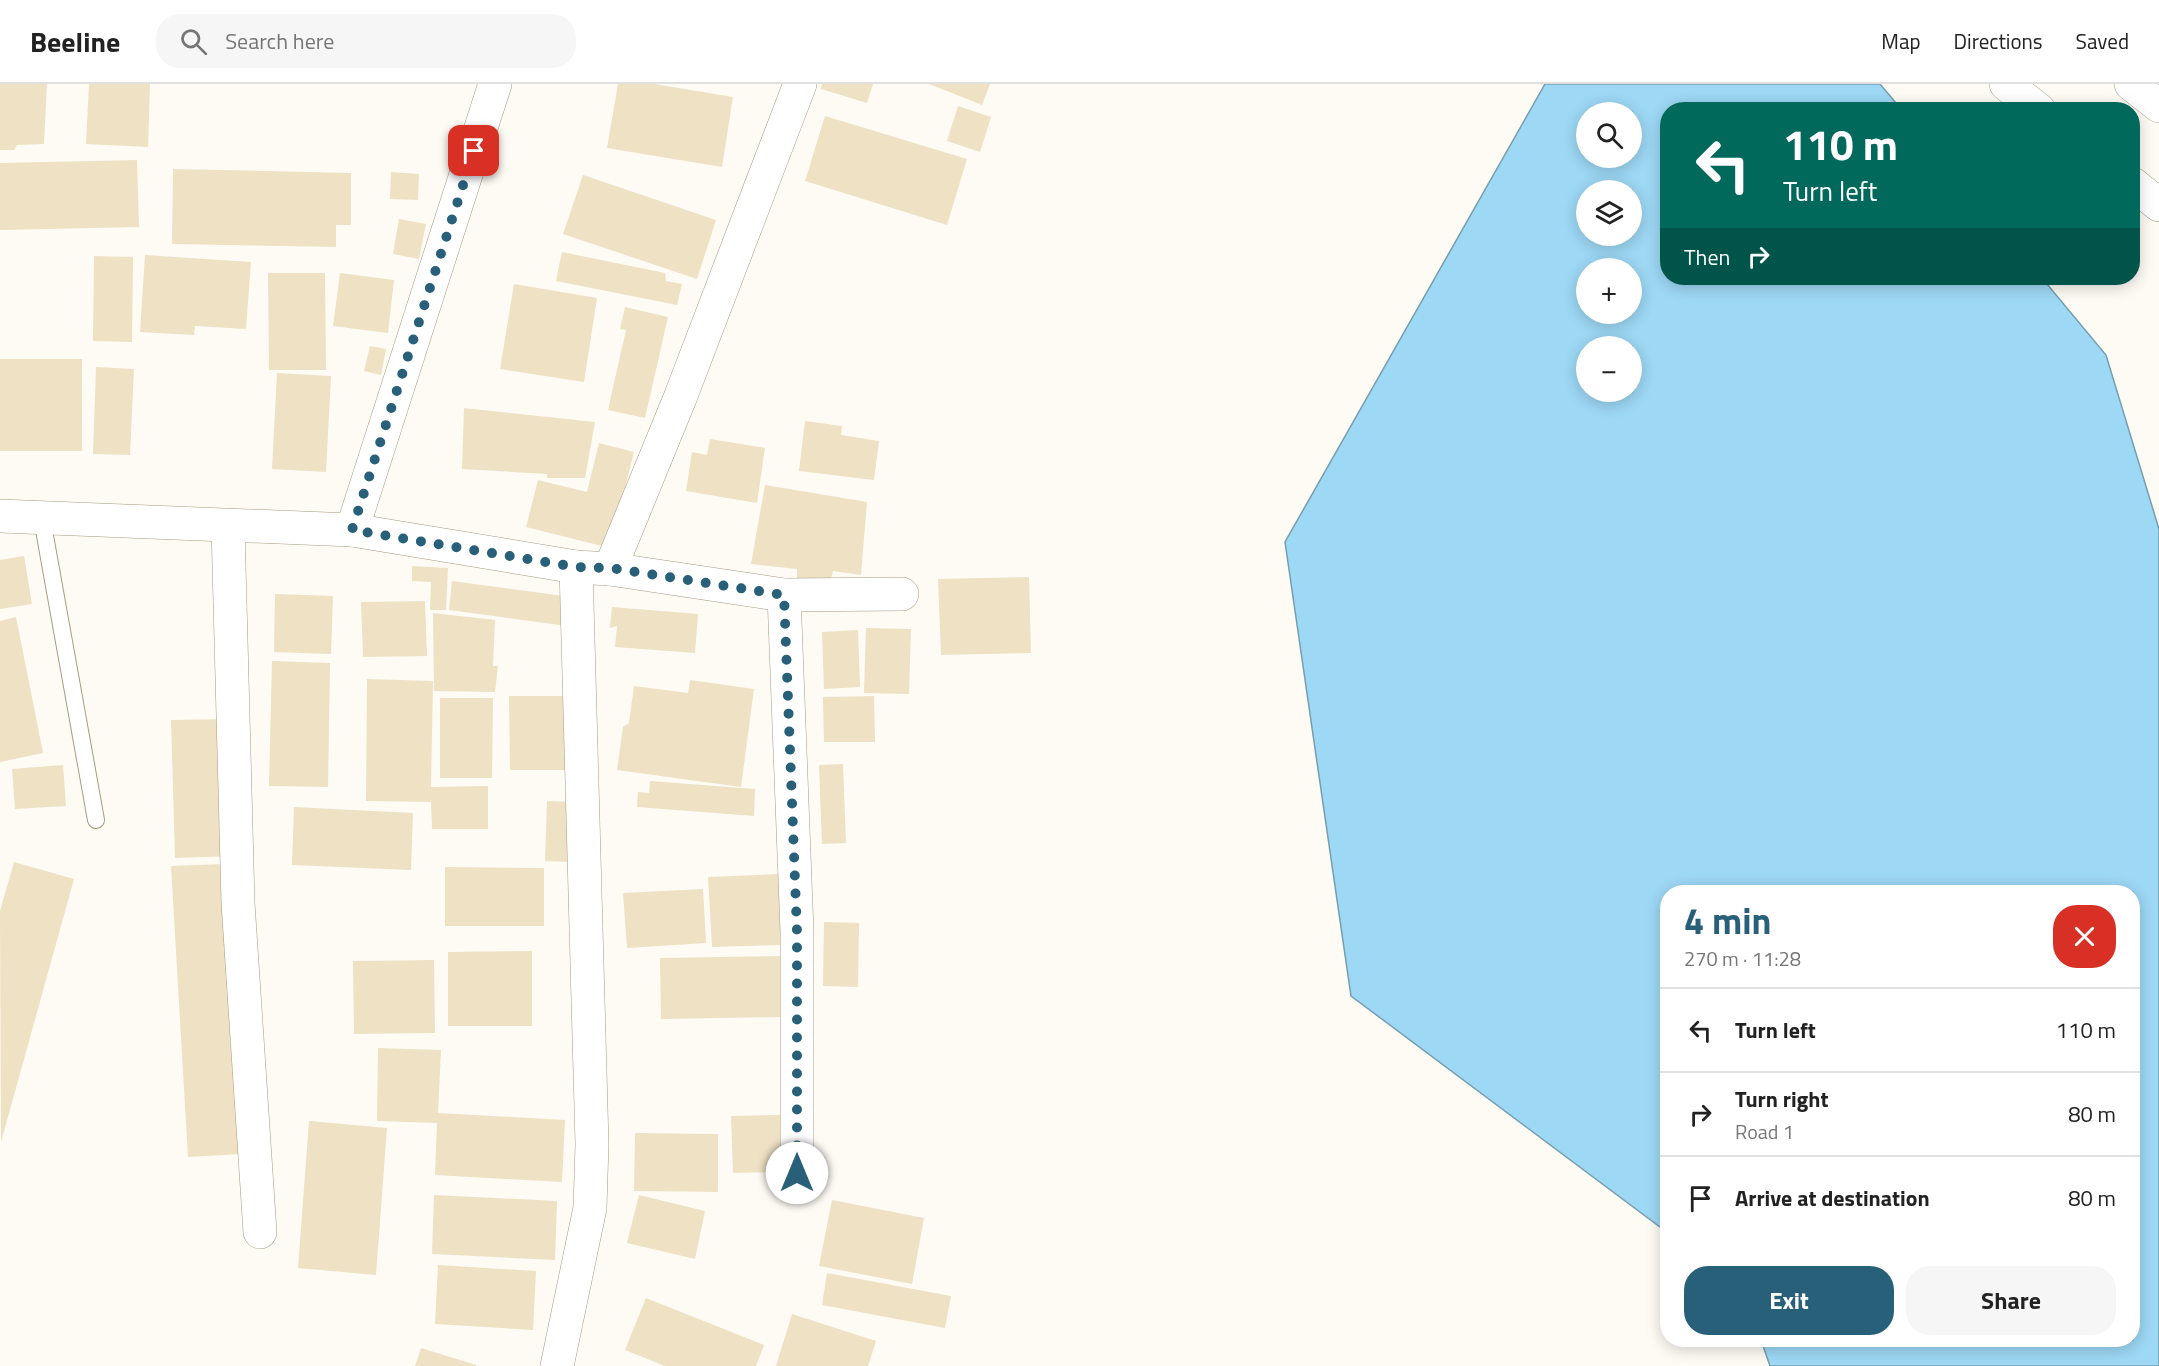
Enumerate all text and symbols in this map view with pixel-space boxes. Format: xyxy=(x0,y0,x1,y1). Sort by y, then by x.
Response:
search box xyxy=(156,14,576,68)
text: Beeline xyxy=(30,20,120,63)
text: Search here xyxy=(225,24,334,58)
icon: search xyxy=(177,25,210,58)
text: Map xyxy=(1881,25,1921,57)
text: Directions xyxy=(1954,25,2043,57)
text: Saved xyxy=(2076,25,2129,57)
map controls xyxy=(1576,102,1642,402)
button: search xyxy=(1576,102,1642,168)
text: 110 m xyxy=(1783,112,1898,176)
pin xyxy=(448,125,499,176)
icon: left xyxy=(1684,126,1762,204)
icon: arrive xyxy=(457,134,490,167)
text: Turn left xyxy=(1783,170,1877,211)
button: layers xyxy=(1576,180,1642,246)
text: Then xyxy=(1684,240,1730,274)
icon: right xyxy=(1742,240,1775,273)
button: + xyxy=(1576,258,1642,324)
button: − xyxy=(1576,336,1642,402)
text: 4 min xyxy=(1684,893,1771,948)
button: close xyxy=(2053,905,2116,968)
text: 270 m · 11:28 xyxy=(1684,943,1801,974)
text: Turn left xyxy=(1735,1013,1816,1047)
text: 110 m xyxy=(2056,1013,2116,1047)
icon: left xyxy=(1684,1014,1717,1047)
text: Turn right xyxy=(1735,1082,1829,1116)
text: 80 m xyxy=(2068,1097,2116,1131)
icon: right xyxy=(1684,1098,1717,1131)
text: Road 1 xyxy=(1735,1116,1794,1147)
position arrow xyxy=(765,1141,829,1205)
text: Arrive at destination xyxy=(1735,1181,1930,1215)
text: 80 m xyxy=(2068,1181,2116,1215)
icon: arrive xyxy=(1684,1182,1717,1215)
button: Exit xyxy=(1684,1266,1894,1335)
button: Share xyxy=(1906,1266,2116,1335)

